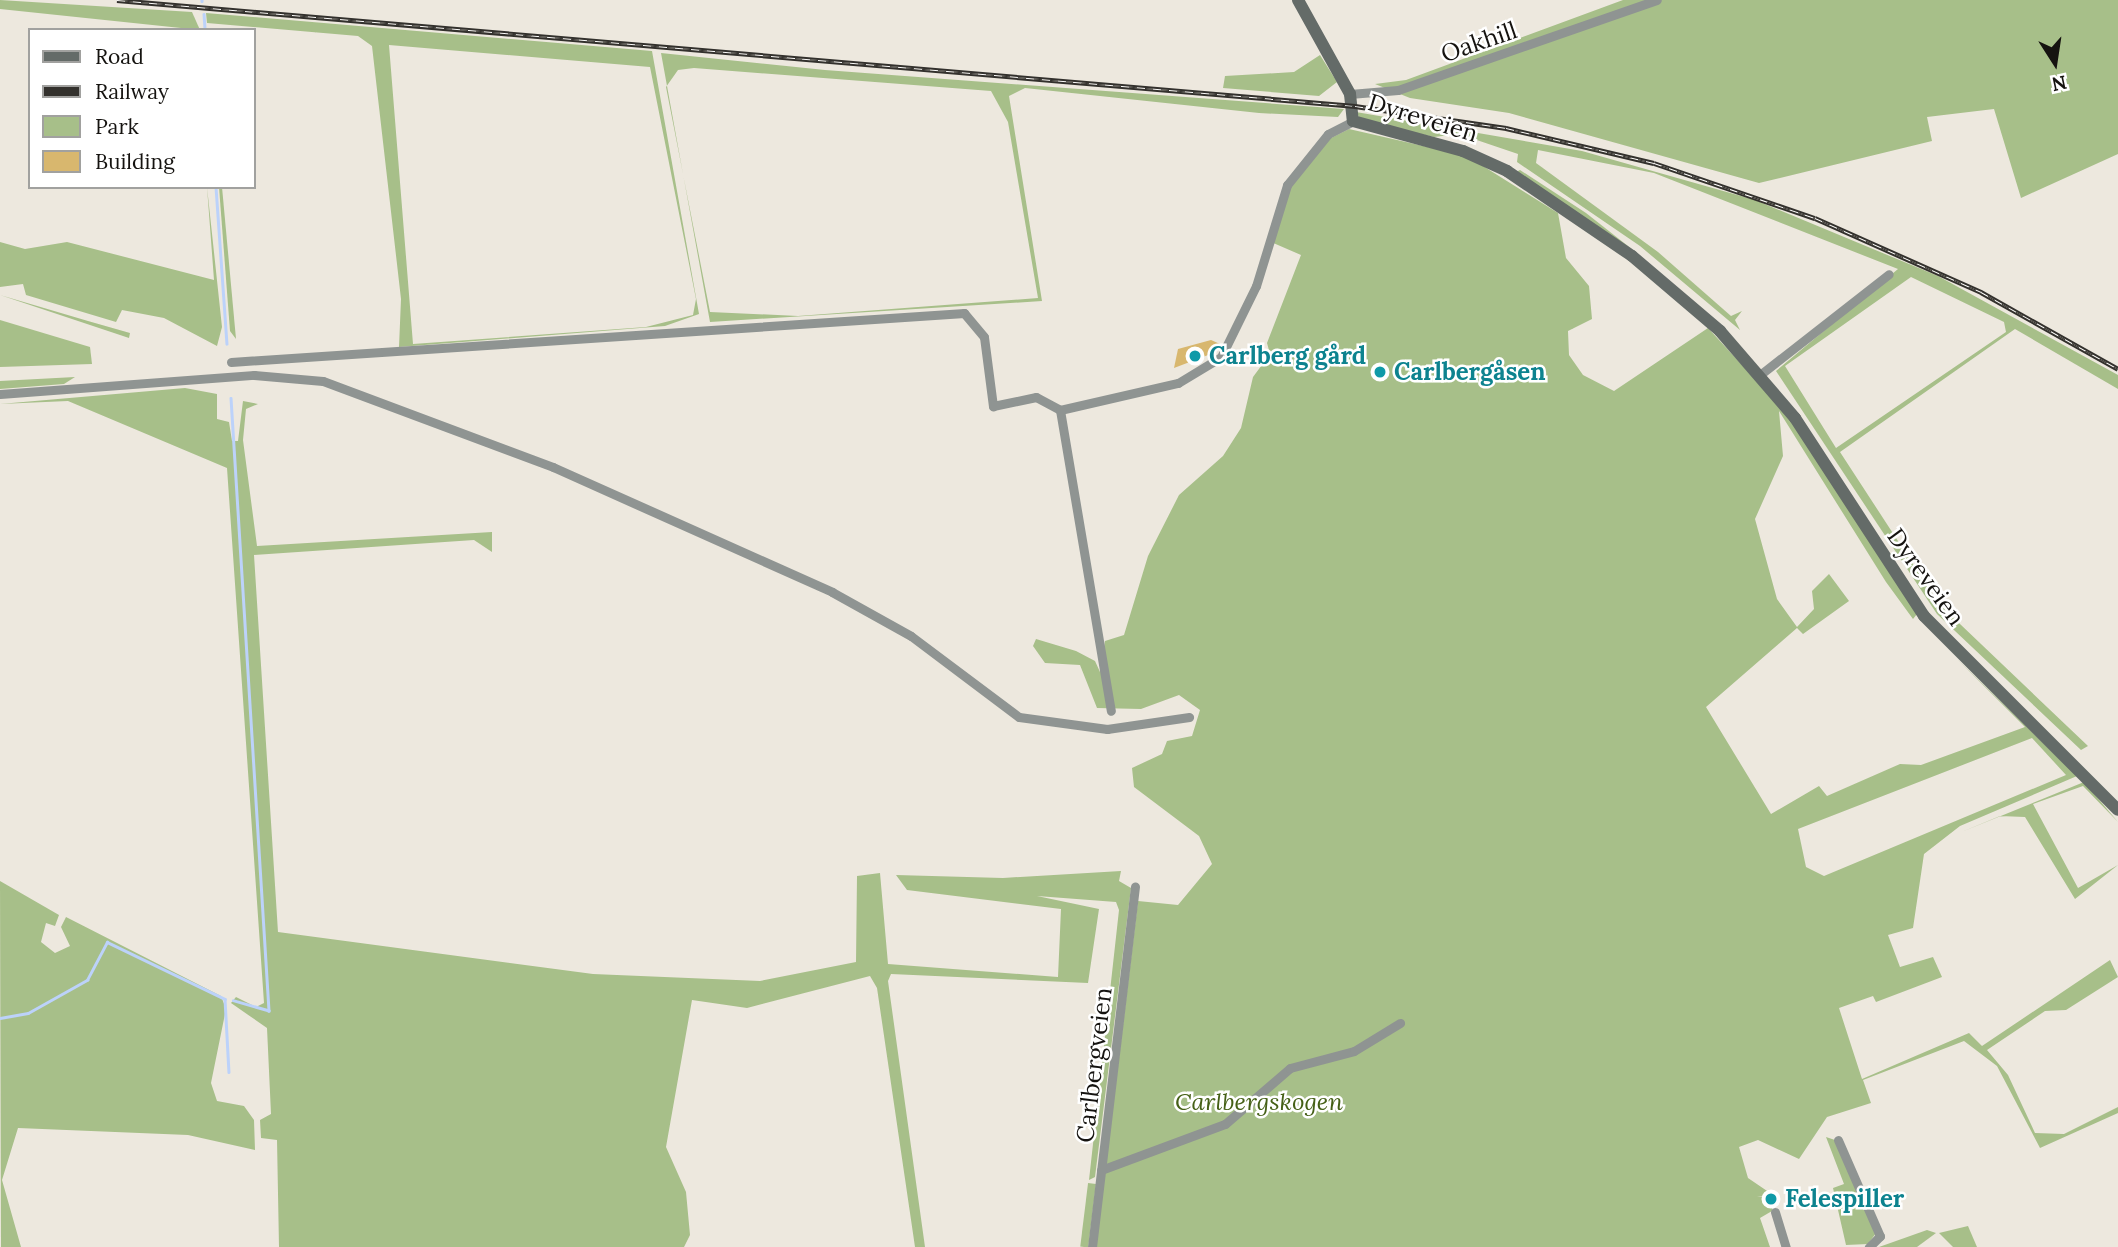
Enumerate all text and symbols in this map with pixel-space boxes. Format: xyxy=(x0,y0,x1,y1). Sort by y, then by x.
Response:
street label: Oakhill xyxy=(1437,16,1521,68)
legend xyxy=(28,28,256,189)
north arrow xyxy=(2020,28,2090,98)
text: Road xyxy=(95,43,144,70)
text: N xyxy=(2050,70,2069,97)
text: Railway xyxy=(95,78,169,105)
street label: Dyreveien xyxy=(1365,88,1481,148)
text: Park xyxy=(95,113,139,140)
text: Building xyxy=(95,148,175,175)
place label: Carlberg gård xyxy=(1209,342,1366,370)
marker: Carlberg gård xyxy=(1187,348,1203,364)
place label: Carlbergåsen xyxy=(1394,358,1546,386)
marker: Carlbergåsen xyxy=(1372,364,1388,380)
street label: Dyreveien xyxy=(1881,523,1971,631)
street label: Carlbergveien xyxy=(1070,986,1118,1144)
park label: Carlbergskogen xyxy=(1175,1088,1343,1116)
place label: Felespiller xyxy=(1785,1185,1904,1213)
marker: Felespiller xyxy=(1763,1191,1779,1207)

